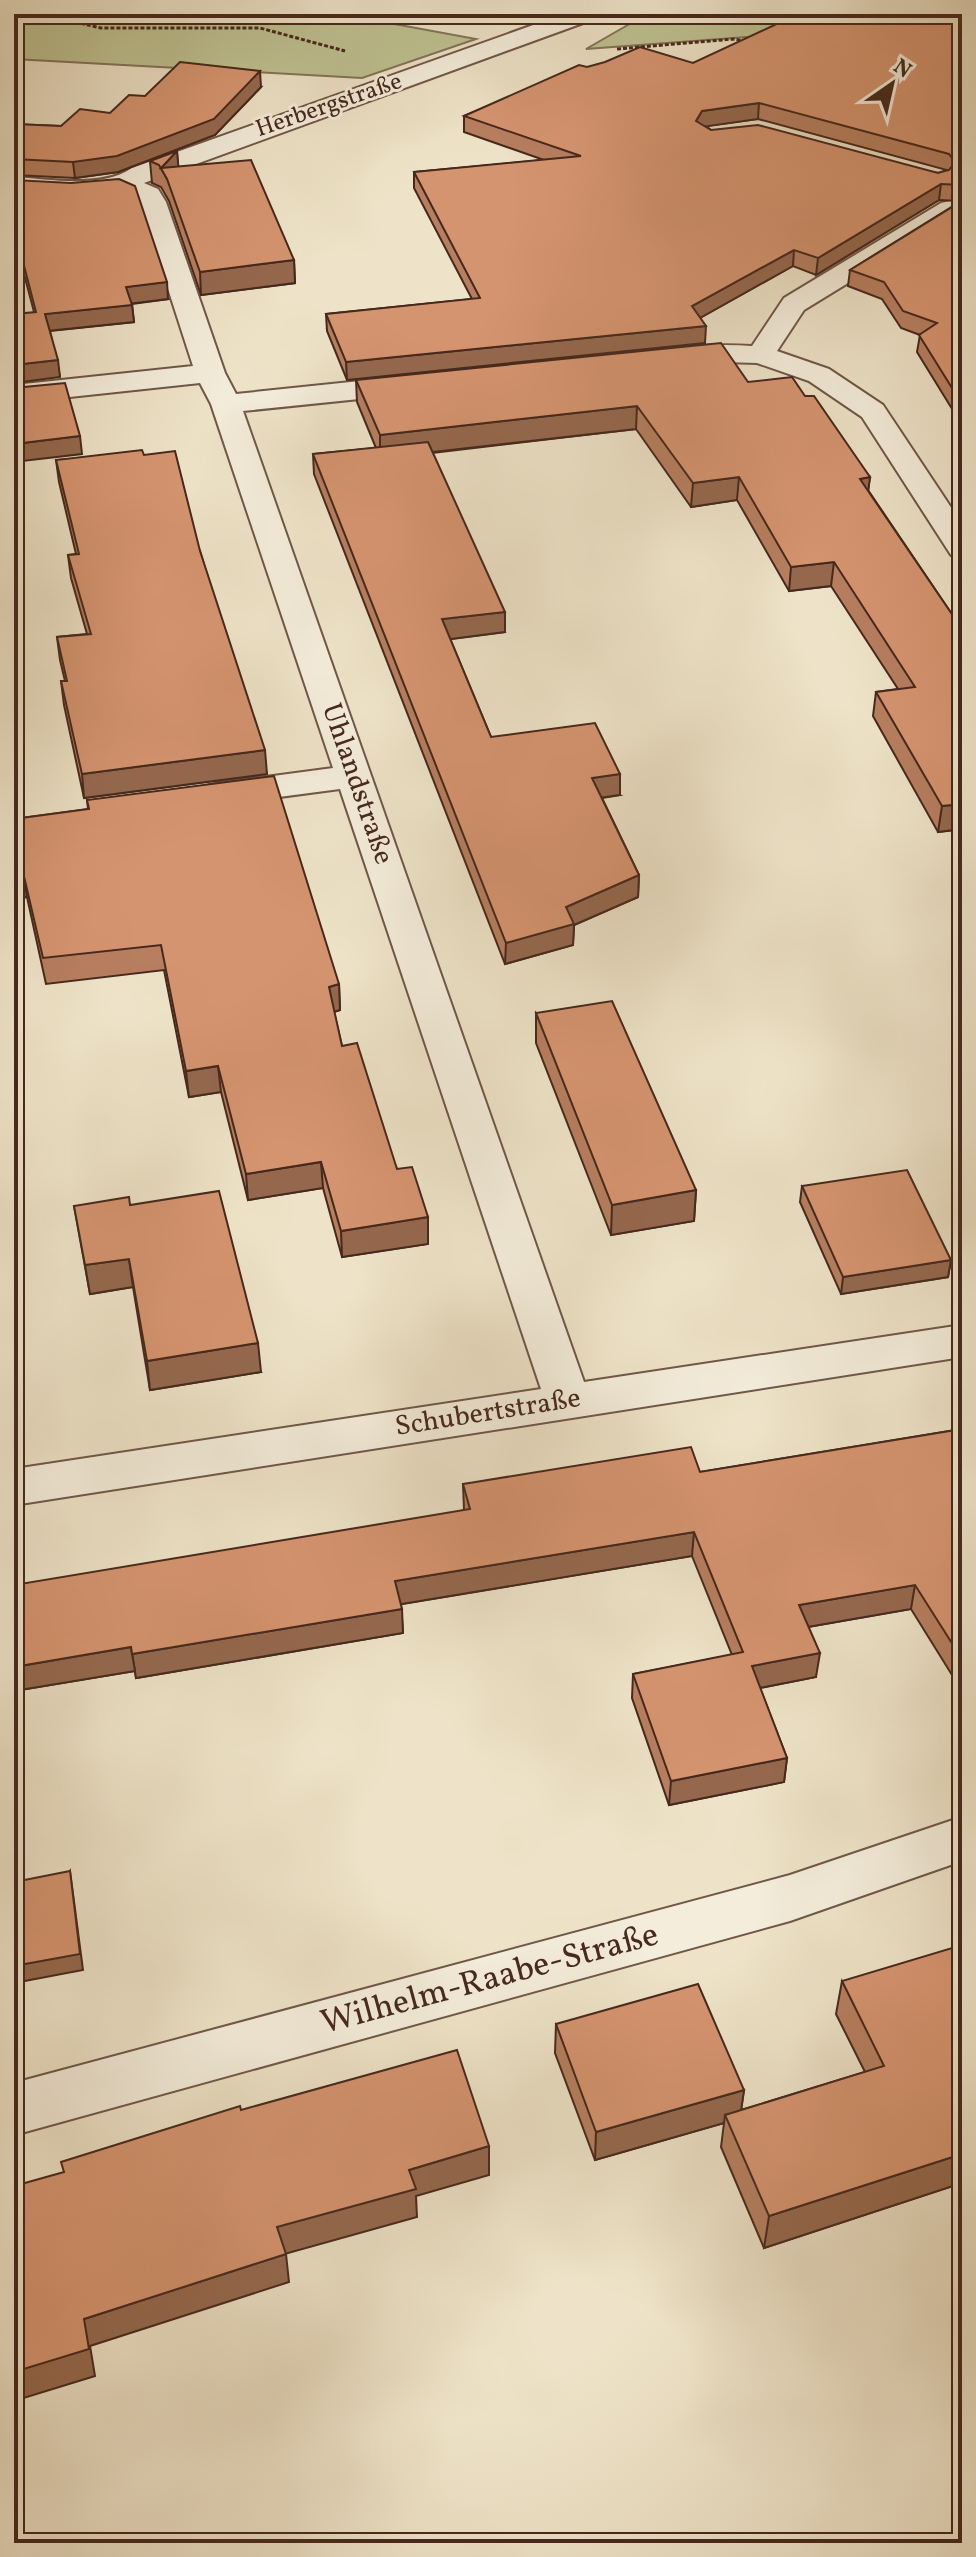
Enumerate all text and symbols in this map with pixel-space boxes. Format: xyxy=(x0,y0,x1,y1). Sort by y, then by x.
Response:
north arrow xyxy=(852,44,932,124)
text: N xyxy=(886,52,917,87)
street label: Herbergstraße xyxy=(251,65,407,147)
street label: Uhlandstraße xyxy=(311,698,403,870)
street label: Schubertstraße xyxy=(392,1379,584,1447)
street label: Wilhelm-Raabe-Straße xyxy=(316,1912,664,2048)

